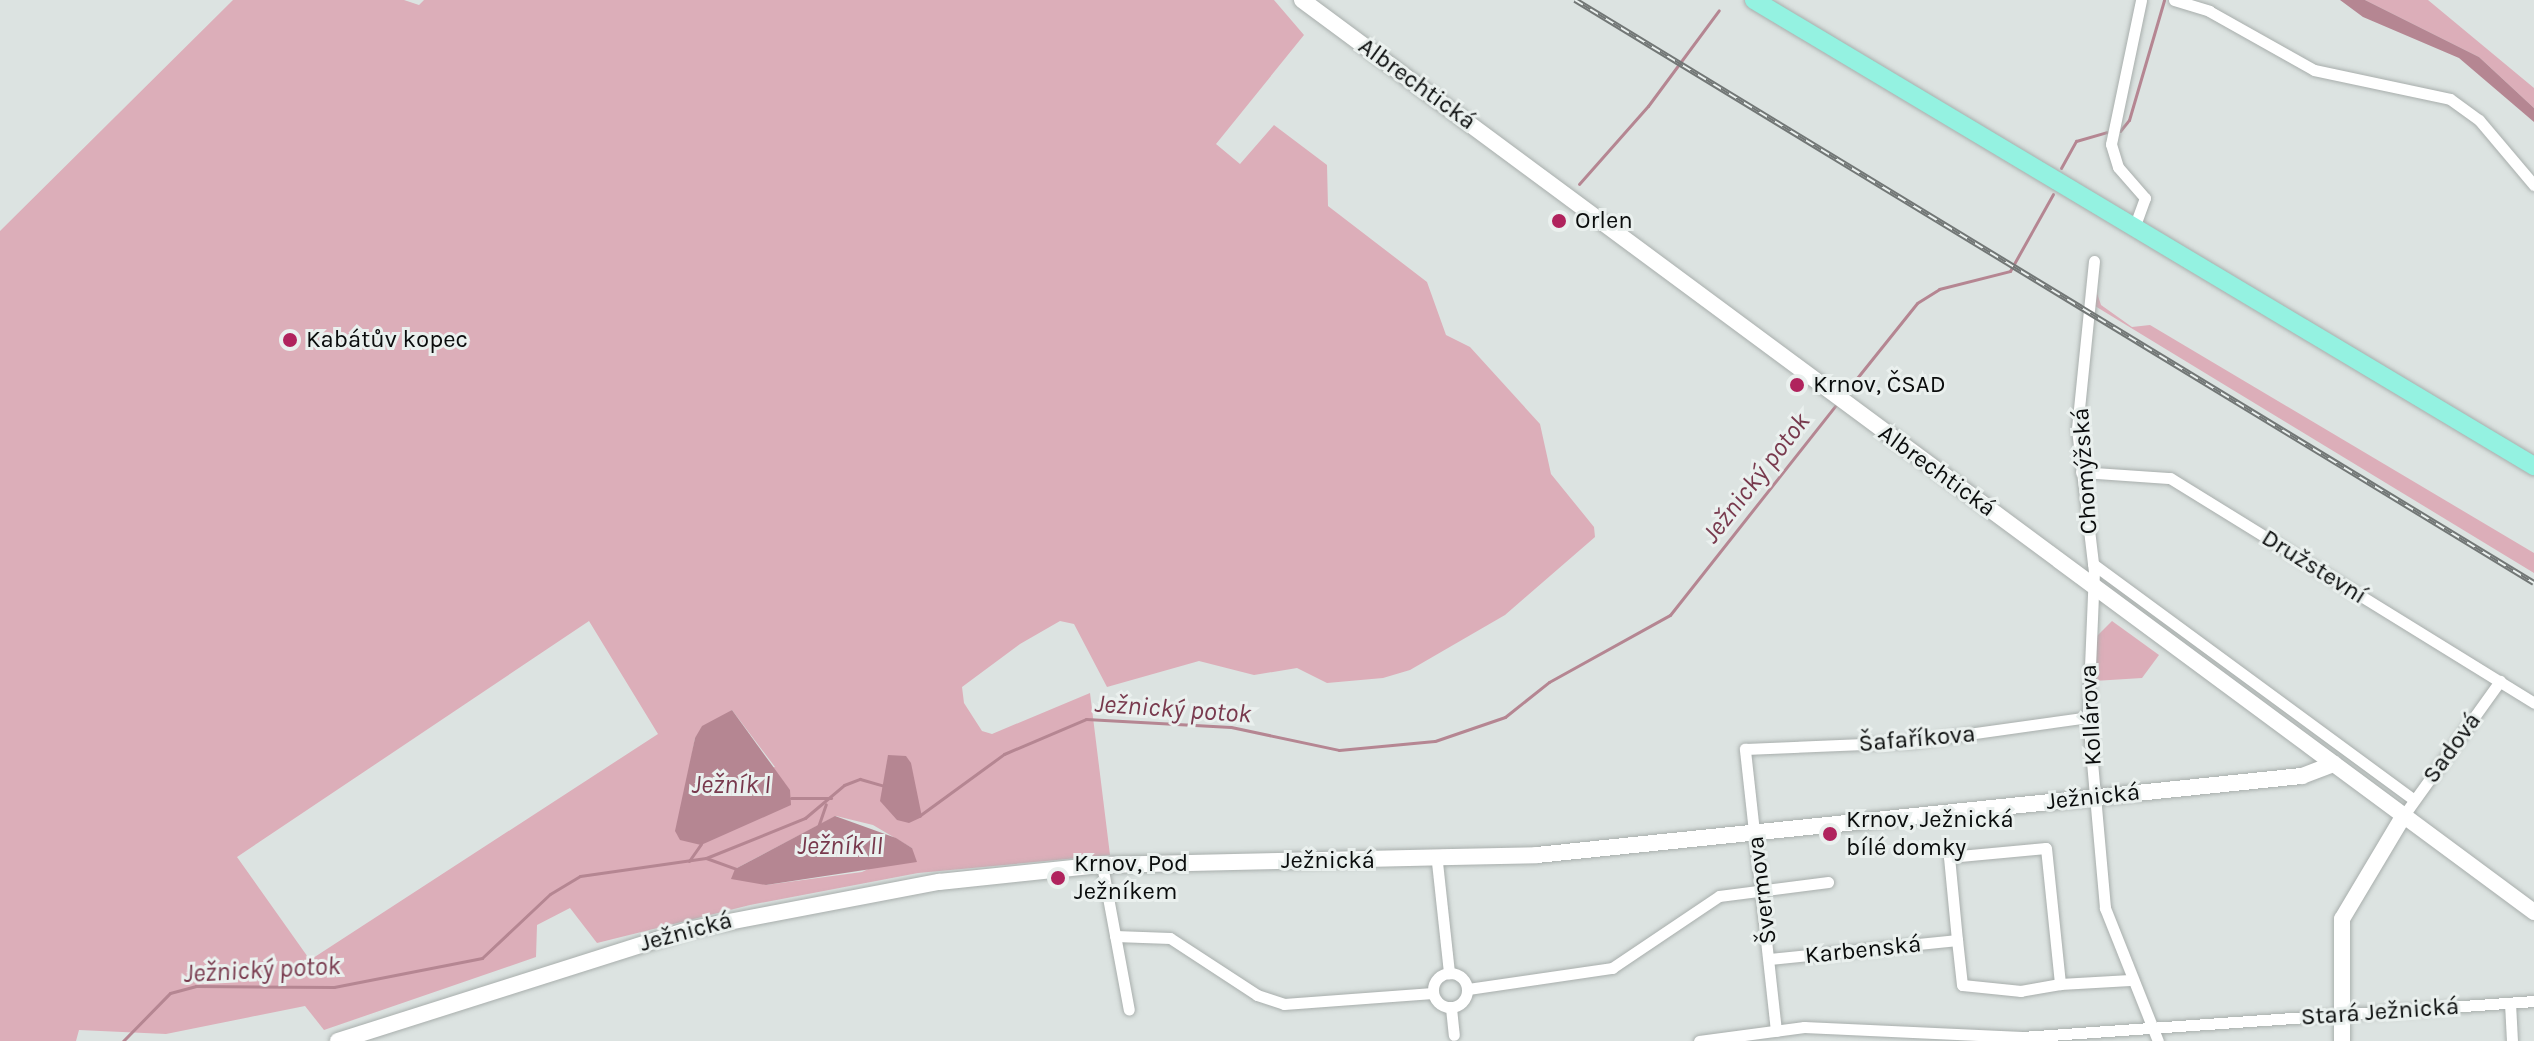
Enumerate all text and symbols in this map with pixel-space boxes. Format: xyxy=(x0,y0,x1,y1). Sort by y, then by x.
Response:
street label: Albrechtická xyxy=(1353,32,1481,136)
place label: Orlen xyxy=(1575,207,1633,235)
marker: Orlen xyxy=(1550,212,1568,230)
place label: Kabátův kopec xyxy=(306,326,468,354)
marker: Kabátův kopec xyxy=(281,331,299,349)
place label: Krnov, ČSAD xyxy=(1813,371,1945,399)
marker: Krnov, ČSAD xyxy=(1788,376,1806,394)
water label: Ježnický potok xyxy=(1695,407,1817,549)
street label: Chomýžská xyxy=(2066,407,2104,535)
street label: Albrechtická xyxy=(1873,419,2001,523)
street label: Družstevní xyxy=(2256,523,2372,611)
street label: Kollárova xyxy=(2074,664,2108,766)
water label: Ježnický potok xyxy=(1094,688,1252,730)
street label: Sadová xyxy=(2417,707,2487,789)
street label: Šafaříkova xyxy=(1858,720,1976,758)
water label: Ježník I xyxy=(691,769,771,801)
street label: Ježnická xyxy=(2045,778,2141,816)
place label: Krnov, Ježnická bílé domky xyxy=(1846,806,2014,862)
marker: Krnov, Ježnická bílé domky xyxy=(1821,825,1839,843)
water label: Ježník II xyxy=(797,830,883,862)
street label: Švermova xyxy=(1741,834,1783,946)
street label: Ježnická xyxy=(1281,847,1375,875)
place label: Krnov, Pod Ježníkem xyxy=(1074,850,1188,906)
marker: Krnov, Pod Ježníkem xyxy=(1049,869,1067,887)
street label: Ježnická xyxy=(637,906,735,958)
street label: Karbenská xyxy=(1803,930,1923,970)
water label: Ježnický potok xyxy=(183,950,341,990)
street label: Stará Ježnická xyxy=(2300,992,2460,1032)

